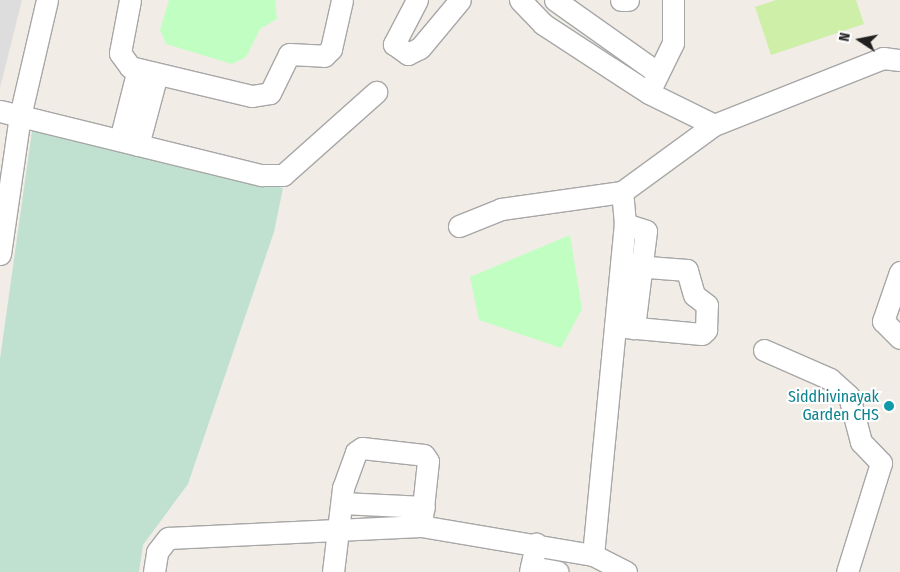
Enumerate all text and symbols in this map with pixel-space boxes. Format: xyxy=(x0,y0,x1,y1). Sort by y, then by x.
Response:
north arrow xyxy=(835,15,885,65)
text: N xyxy=(836,31,854,43)
place label: Siddhivinayak Garden CHS xyxy=(788,387,879,425)
marker: Siddhivinayak Garden CHS xyxy=(883,400,895,412)

